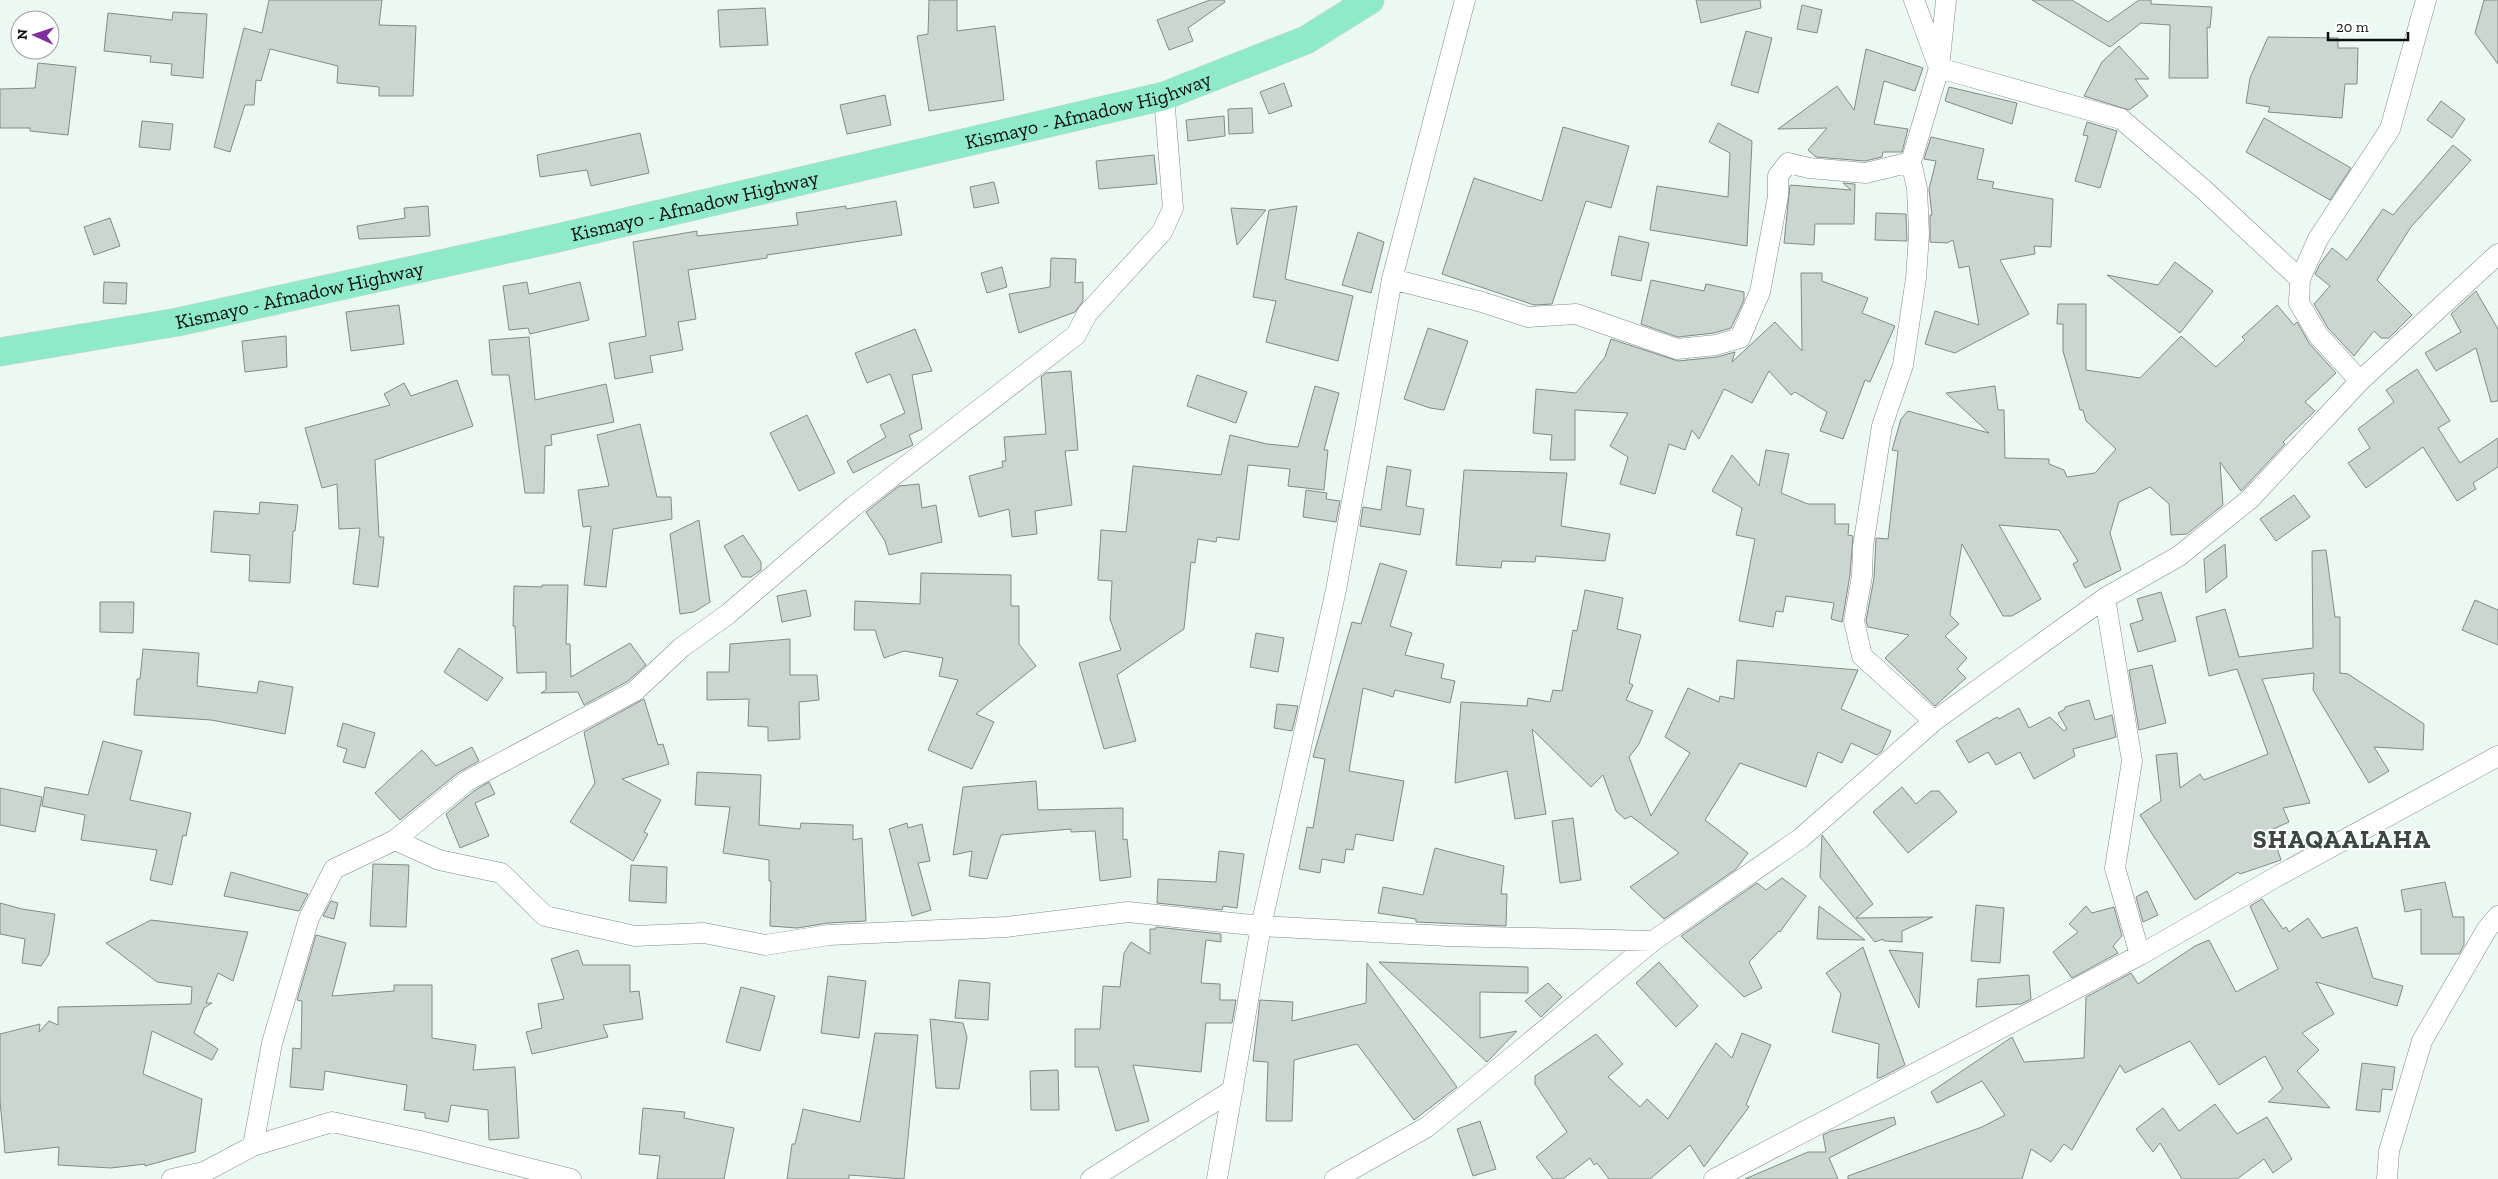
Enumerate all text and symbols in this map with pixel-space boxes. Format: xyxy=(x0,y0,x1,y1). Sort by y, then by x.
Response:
north arrow xyxy=(10,10,60,60)
scale bar xyxy=(2328,10,2408,42)
text: 20 m xyxy=(2336,18,2369,36)
text: N xyxy=(14,28,31,40)
street label: Kismayo - Afmadow Highway xyxy=(963,66,1215,154)
street label: Kismayo - Afmadow Highway xyxy=(568,165,821,246)
street label: Kismayo - Afmadow Highway xyxy=(173,256,427,334)
district label: SHAQAALAHA xyxy=(2253,824,2431,854)

